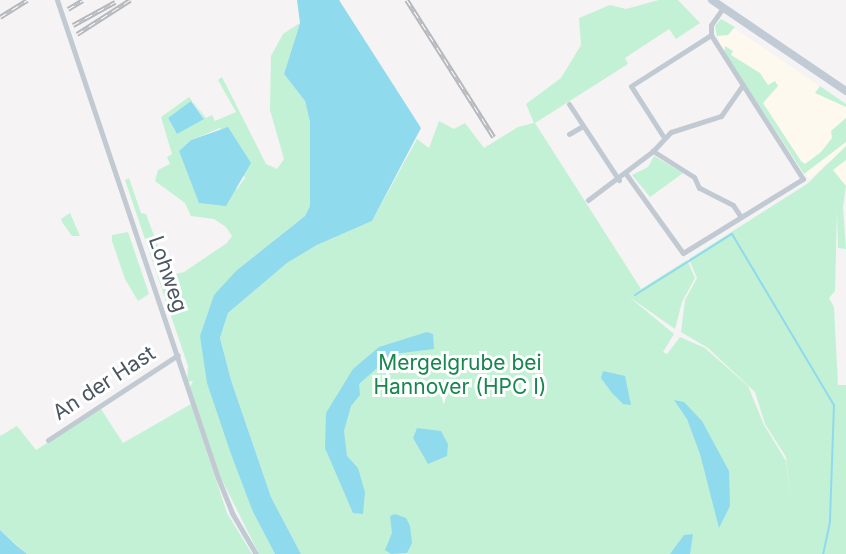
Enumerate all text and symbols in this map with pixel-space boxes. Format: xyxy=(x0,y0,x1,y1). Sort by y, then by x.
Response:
street label: Lohweg xyxy=(143,233,193,315)
street label: An der Hast xyxy=(48,341,160,425)
park label: Mergelgrube bei Hannover (HPC I) xyxy=(373,350,547,400)

